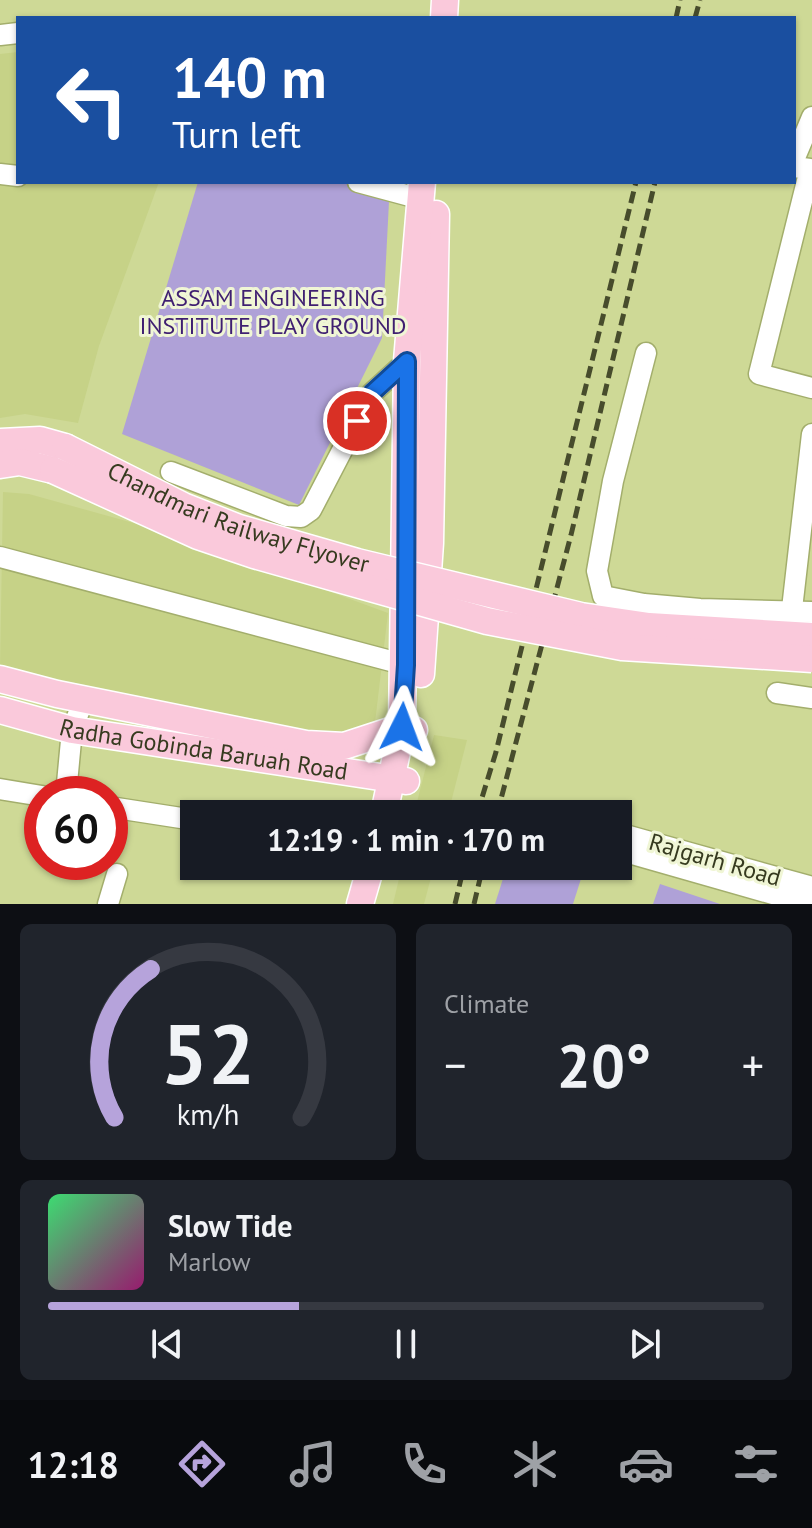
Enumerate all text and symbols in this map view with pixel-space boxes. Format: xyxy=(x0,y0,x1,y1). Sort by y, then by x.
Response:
text: 140 m xyxy=(172,41,327,113)
icon: left xyxy=(40,48,144,152)
text: Turn left xyxy=(172,111,301,158)
park label: ASSAM ENGINEERING INSTITUTE PLAY GROUND xyxy=(139,282,407,341)
pin xyxy=(323,387,391,455)
icon: arrive xyxy=(335,399,379,443)
street label: Chandmari Railway Flyover xyxy=(102,455,372,579)
position arrow xyxy=(360,685,444,769)
street label: Radha Gobinda Baruah Road xyxy=(56,711,350,787)
speed limit sign: 60 xyxy=(24,776,128,880)
text: 12:19 · 1 min · 170 m xyxy=(267,820,545,859)
street label: Rajgarh Road xyxy=(646,826,785,893)
text: Climate xyxy=(444,987,529,1020)
text: 52 xyxy=(161,999,255,1107)
text: 20° xyxy=(557,1026,651,1104)
text: − xyxy=(444,1036,466,1093)
text: + xyxy=(742,1036,764,1093)
text: km/h xyxy=(177,1096,239,1133)
text: Slow Tide xyxy=(168,1206,293,1245)
text: Marlow xyxy=(168,1245,251,1278)
icon: previous xyxy=(145,1322,189,1366)
icon: pause xyxy=(384,1322,428,1366)
icon: next xyxy=(623,1322,667,1366)
icon: directions xyxy=(174,1436,230,1492)
icon: music xyxy=(285,1436,341,1492)
icon: phone xyxy=(396,1436,452,1492)
icon: climate xyxy=(507,1436,563,1492)
icon: car xyxy=(618,1436,674,1492)
icon: filters xyxy=(728,1436,784,1492)
text: 12:18 xyxy=(27,1441,119,1488)

